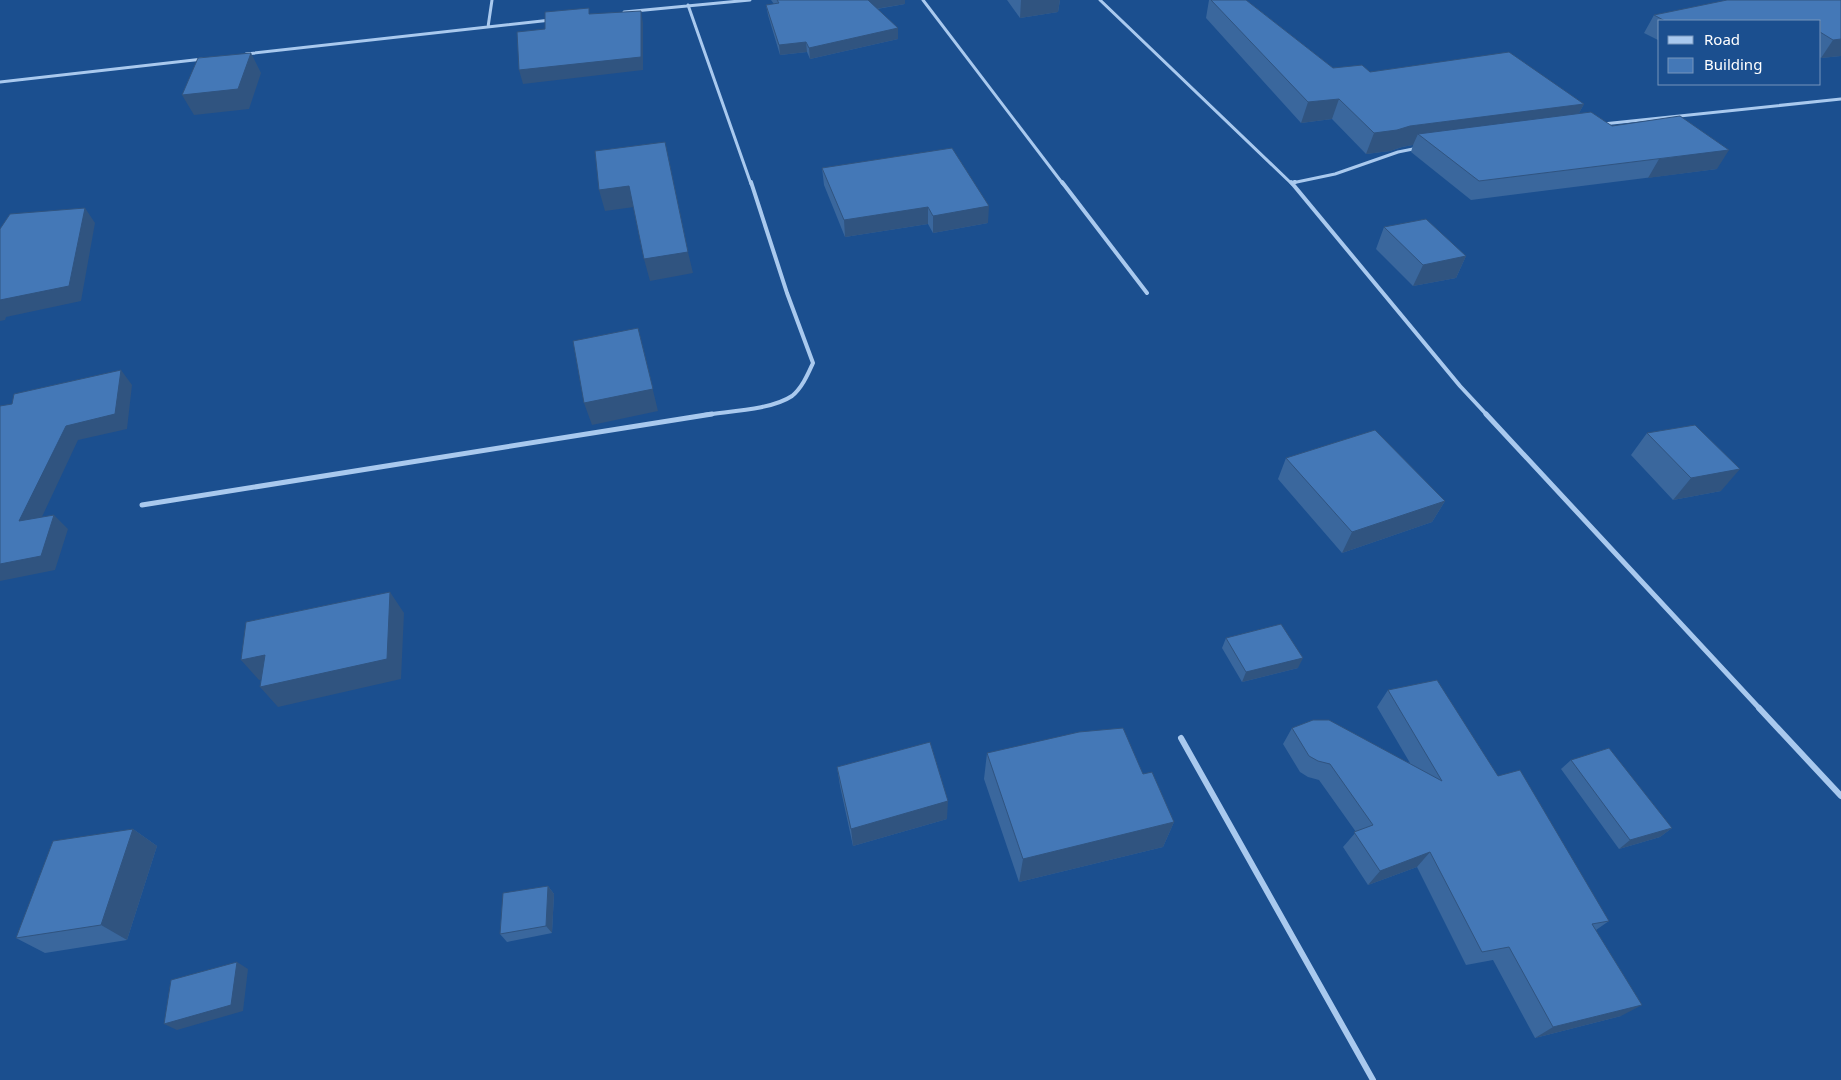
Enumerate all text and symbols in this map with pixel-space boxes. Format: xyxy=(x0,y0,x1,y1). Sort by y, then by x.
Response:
legend xyxy=(1658,20,1821,85)
text: Road xyxy=(1704,29,1740,49)
text: Building xyxy=(1704,54,1762,74)

